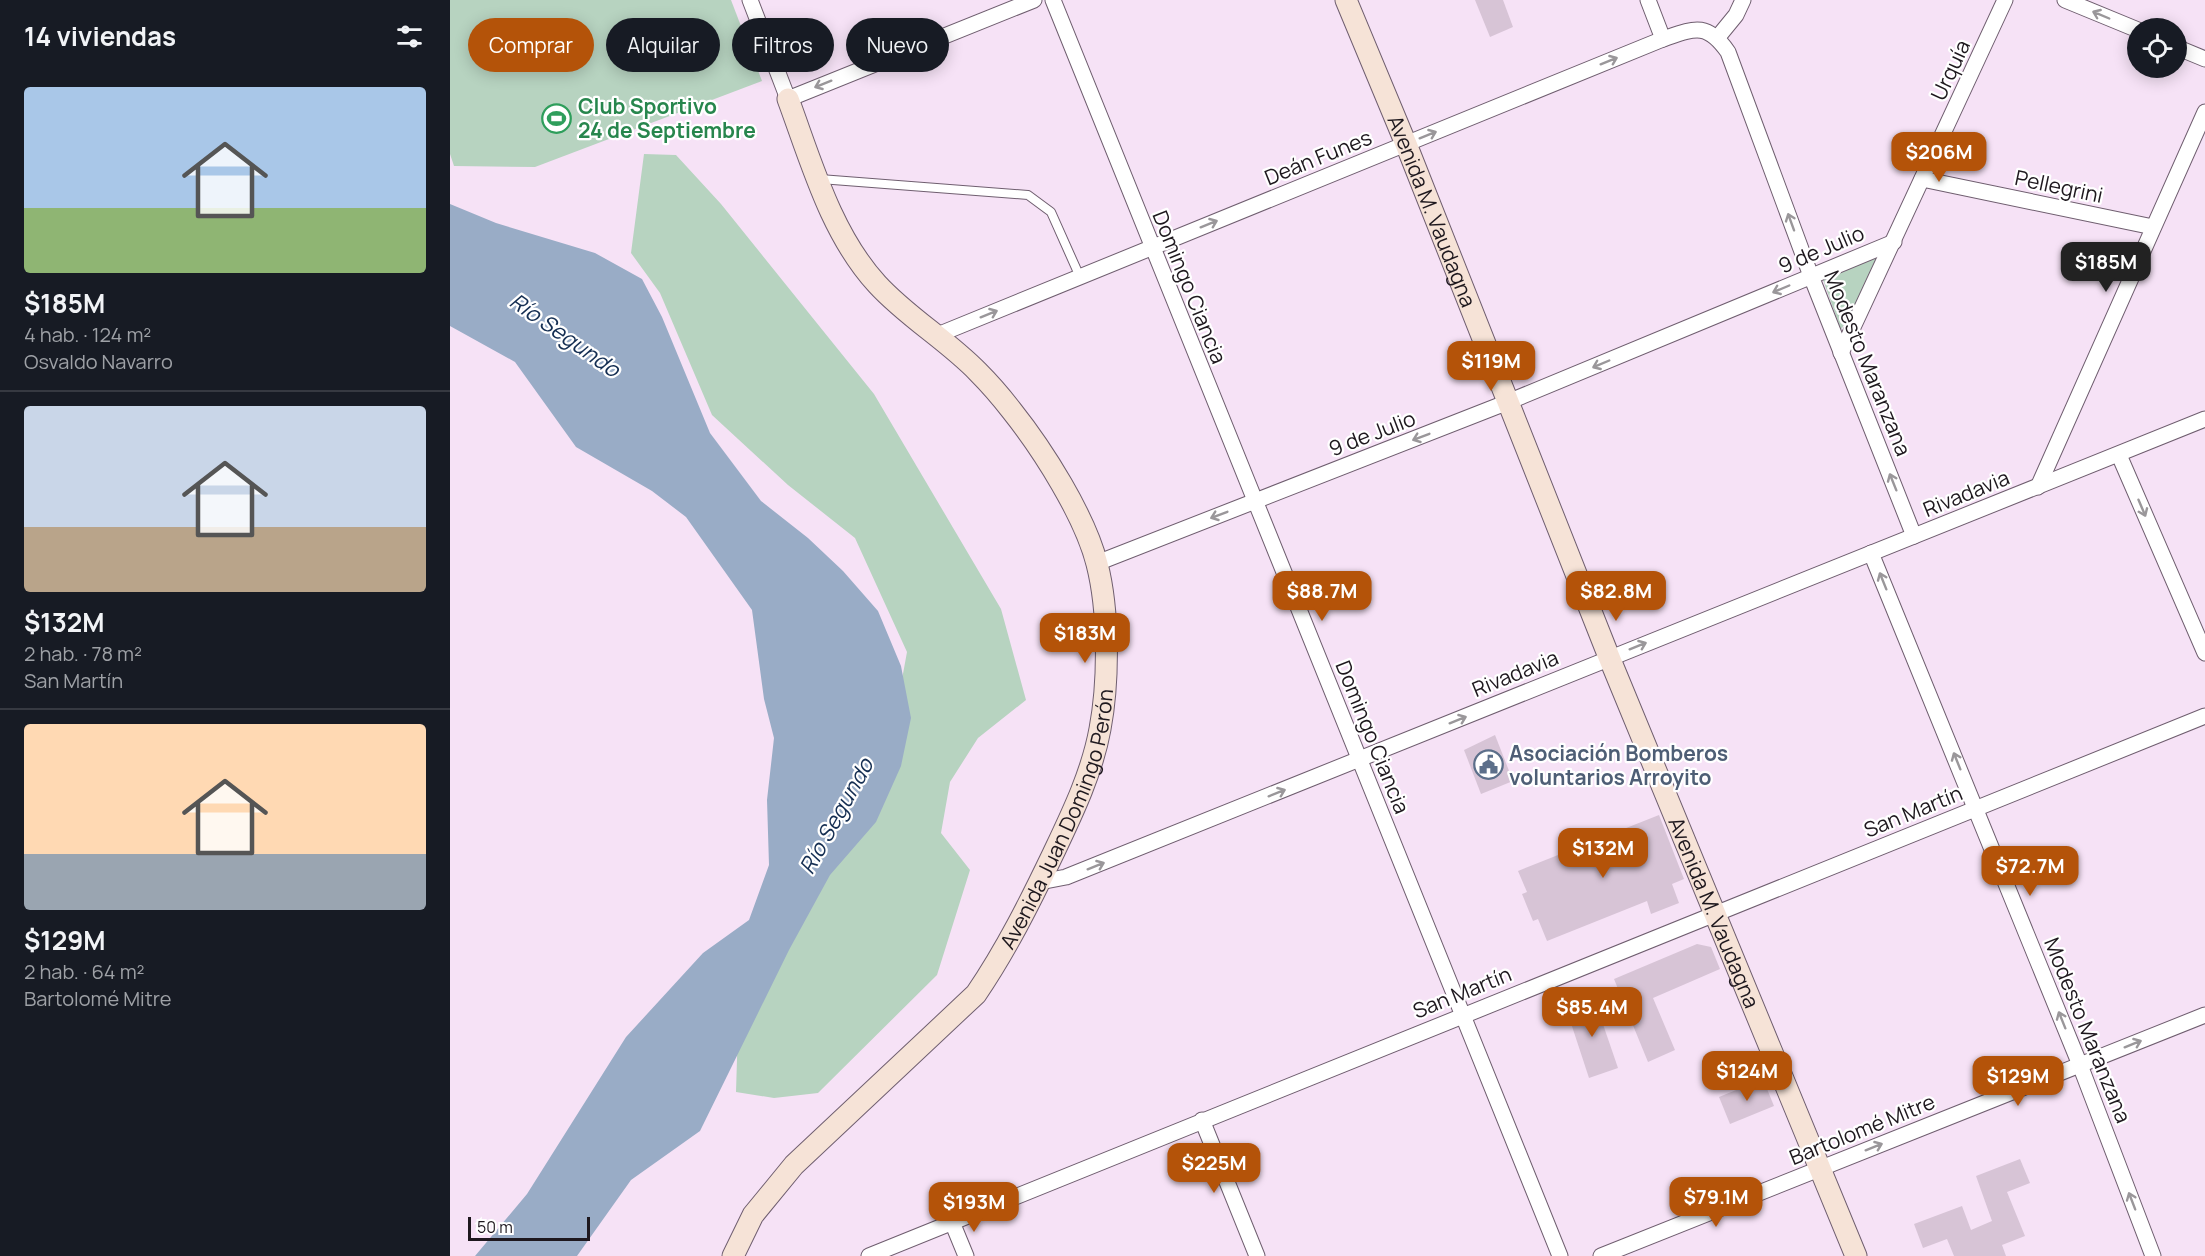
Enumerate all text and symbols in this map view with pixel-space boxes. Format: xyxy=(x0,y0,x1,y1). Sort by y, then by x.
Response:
one-way arrow xyxy=(2093,9,2111,20)
text: 14 viviendas xyxy=(24,18,176,54)
chip: Comprar xyxy=(468,18,594,72)
chip: Alquilar xyxy=(606,18,720,72)
chip: Filtros xyxy=(732,18,834,72)
chip: Nuevo xyxy=(846,18,949,72)
map controls xyxy=(2127,18,2187,78)
button: locate xyxy=(2127,18,2187,78)
icon: filters xyxy=(393,20,426,53)
street label: Urquía xyxy=(1924,35,1976,105)
one-way arrow xyxy=(1599,55,1617,66)
one-way arrow xyxy=(815,80,833,91)
place label: Club Sportivo 24 de Septiembre xyxy=(578,92,756,144)
sports icon: Club Sportivo 24 de Septiembre xyxy=(541,102,573,134)
street label: Avenida M. Vaudagna xyxy=(1381,111,1483,311)
street label: Deán Funes xyxy=(1260,123,1376,191)
icon: home xyxy=(171,126,279,234)
one-way arrow xyxy=(1418,129,1437,140)
pin: $206M xyxy=(1897,132,1981,183)
text: $206M xyxy=(1905,138,1973,165)
street label: Pellegrini xyxy=(2012,163,2106,209)
street label: Domingo Ciancia xyxy=(1147,206,1233,368)
one-way arrow xyxy=(1785,213,1796,232)
one-way arrow xyxy=(1199,218,1217,229)
street label: 9 de Julio xyxy=(1774,218,1868,280)
pin: $185M xyxy=(2064,242,2148,293)
text: $185M xyxy=(2075,248,2137,275)
street label: Modesto Maranzana xyxy=(1818,266,1918,460)
one-way arrow xyxy=(1773,283,1791,295)
text: $185M xyxy=(24,285,105,321)
water label: Río Segundo xyxy=(504,286,628,385)
one-way arrow xyxy=(979,307,998,318)
text: 4 hab. · 124 m² xyxy=(24,321,151,348)
pin: $119M xyxy=(1449,341,1533,392)
text: $119M xyxy=(1461,347,1521,374)
text: Osvaldo Navarro xyxy=(24,348,173,375)
one-way arrow xyxy=(1593,359,1611,370)
street label: 9 de Julio xyxy=(1325,404,1419,462)
one-way arrow xyxy=(1412,432,1430,443)
icon: home xyxy=(171,445,279,553)
street label: Rivadavia xyxy=(1919,463,2013,523)
one-way arrow xyxy=(1887,473,1898,491)
one-way arrow xyxy=(2137,499,2148,517)
one-way arrow xyxy=(1211,510,1229,521)
pin: $88.7M xyxy=(1273,571,1371,622)
pin: $82.8M xyxy=(1567,571,1665,622)
one-way arrow xyxy=(1877,572,1888,590)
text: $88.7M xyxy=(1287,577,1357,604)
text: $82.8M xyxy=(1580,577,1652,604)
text: $132M xyxy=(24,604,105,640)
pin: $183M xyxy=(1043,613,1127,664)
text: $183M xyxy=(1054,619,1116,646)
one-way arrow xyxy=(1628,639,1647,650)
text: 2 hab. · 78 m² xyxy=(24,640,142,667)
street label: Rivadavia xyxy=(1468,643,1562,703)
street label: Domingo Ciancia xyxy=(1330,656,1416,818)
text: San Martín xyxy=(24,667,123,694)
street label: Avenida Juan Domingo Perón xyxy=(993,688,1119,954)
one-way arrow xyxy=(1448,714,1466,725)
place label: Asociación Bomberos voluntarios Arroyito xyxy=(1509,739,1728,791)
public building icon: Asociación Bomberos voluntarios Arroyito xyxy=(1472,749,1504,781)
water label: Río Segundo xyxy=(792,751,881,879)
one-way arrow xyxy=(1951,752,1962,771)
icon: home xyxy=(171,763,279,871)
street label: San Martín xyxy=(1860,779,1966,843)
one-way arrow xyxy=(1267,787,1286,798)
street label: Avenida M. Vaudagna xyxy=(1662,813,1766,1012)
pin: $132M xyxy=(1561,828,1645,879)
text: $132M xyxy=(1572,834,1634,861)
pin: $72.7M xyxy=(1981,846,2079,897)
text: $72.7M xyxy=(1996,852,2064,879)
one-way arrow xyxy=(1086,859,1105,870)
text: $129M xyxy=(24,922,106,958)
street label: Modesto Maranzana xyxy=(2038,933,2138,1127)
text: 2 hab. · 64 m² xyxy=(24,958,145,985)
street label: San Martín xyxy=(1409,960,1515,1024)
text: Bartolomé Mitre xyxy=(24,985,171,1012)
pin: $85.4M xyxy=(1543,987,1641,1038)
text: $85.4M xyxy=(1556,993,1628,1020)
one-way arrow xyxy=(2056,1011,2067,1029)
one-way arrow xyxy=(2123,1038,2142,1049)
pin: $124M xyxy=(1705,1051,1789,1102)
pin: $129M xyxy=(1976,1056,2060,1107)
text: $124M xyxy=(1716,1057,1778,1084)
text: $129M xyxy=(1987,1062,2049,1089)
street label: Bartolomé Mitre xyxy=(1785,1087,1939,1171)
one-way arrow xyxy=(1864,1141,1883,1152)
pin: $225M xyxy=(1172,1143,1256,1194)
text: $225M xyxy=(1181,1149,1247,1176)
pin: $79.1M xyxy=(1667,1177,1765,1228)
pin: $193M xyxy=(932,1182,1016,1233)
text: $79.1M xyxy=(1683,1183,1749,1210)
text: $193M xyxy=(943,1188,1005,1215)
one-way arrow xyxy=(2126,1193,2137,1211)
scale bar xyxy=(468,1214,590,1242)
text: 50 m xyxy=(477,1216,513,1238)

